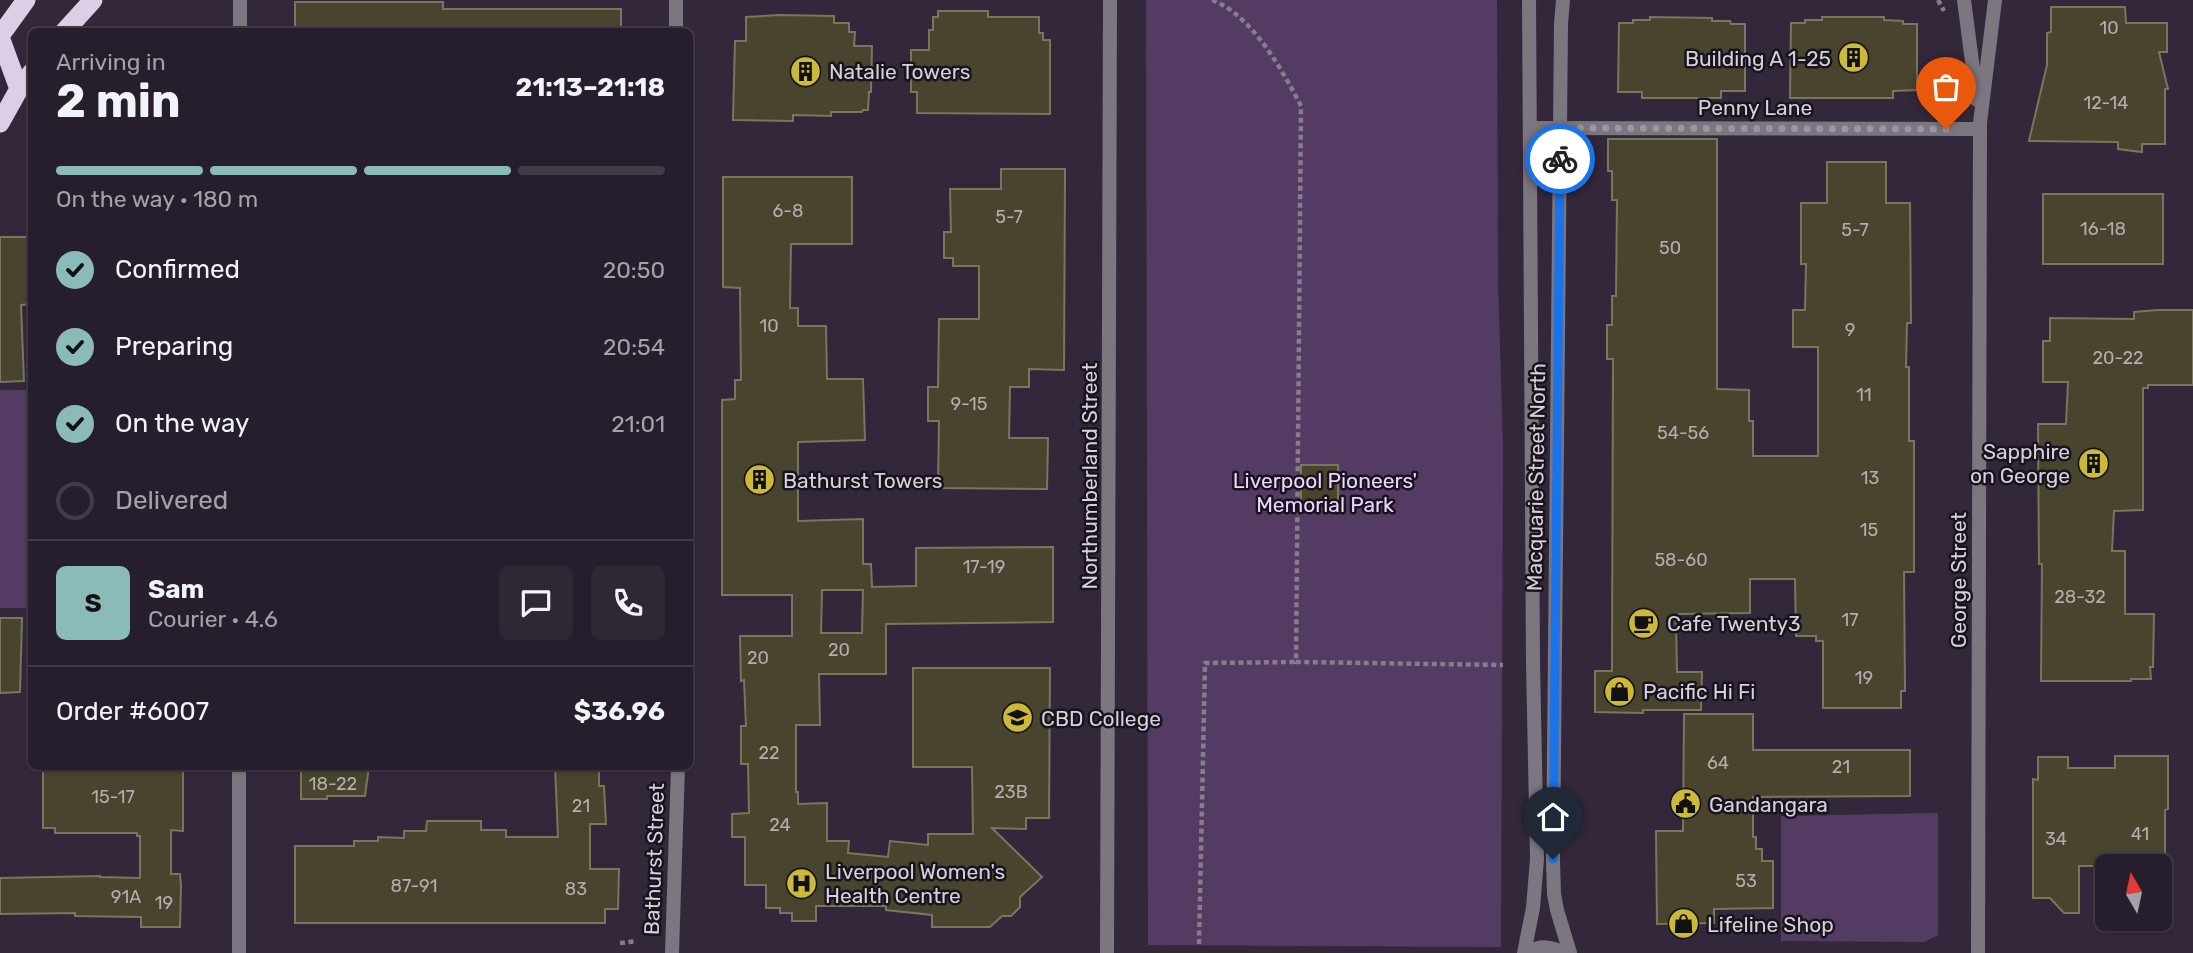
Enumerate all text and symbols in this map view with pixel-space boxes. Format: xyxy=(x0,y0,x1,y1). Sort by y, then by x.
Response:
house number: 10 xyxy=(2099,17,2119,39)
building icon: Building A 1-25 xyxy=(1837,41,1871,75)
place label: Building A 1-25 xyxy=(1685,46,1831,71)
text: Arriving in xyxy=(56,48,166,76)
building icon: Natalie Towers xyxy=(789,54,823,88)
pin xyxy=(1916,57,1976,129)
place label: Natalie Towers xyxy=(829,59,970,84)
icon: bag xyxy=(1927,68,1965,106)
text: 21:13–21:18 xyxy=(516,72,665,103)
text: 2 min xyxy=(56,74,181,129)
house number: 12-14 xyxy=(2084,92,2128,114)
street label: Penny Lane xyxy=(1698,95,1812,120)
courier xyxy=(1525,124,1595,194)
icon: bike xyxy=(1541,140,1579,178)
text: On the way · 180 m xyxy=(56,185,258,213)
house number: 6-8 xyxy=(772,200,804,222)
house number: 5-7 xyxy=(995,206,1023,228)
house number: 16-18 xyxy=(2080,218,2126,240)
house number: 5-7 xyxy=(1841,219,1869,241)
house number: 50 xyxy=(1659,237,1681,259)
icon: check xyxy=(56,251,94,289)
text: Confirmed xyxy=(115,254,240,285)
text: 20:50 xyxy=(603,256,665,284)
house number: 10 xyxy=(759,315,779,337)
house number: 9 xyxy=(1845,319,1855,341)
icon: check xyxy=(56,328,94,366)
text: Preparing xyxy=(115,331,233,362)
text: 20:54 xyxy=(603,333,665,361)
house number: 20-22 xyxy=(2092,347,2144,369)
street label: Northumberland Street xyxy=(1077,363,1102,589)
street label: Macquarie Street North xyxy=(1522,363,1550,591)
house number: 11 xyxy=(1856,384,1872,406)
house number: 9-15 xyxy=(951,393,987,415)
icon: check xyxy=(56,405,94,443)
text: On the way xyxy=(115,408,249,439)
text: 21:01 xyxy=(611,410,665,438)
house number: 54-56 xyxy=(1657,422,1709,444)
place label: Sapphire on George xyxy=(1970,439,2070,488)
building icon: Sapphire on George xyxy=(2076,446,2110,480)
building icon: Bathurst Towers xyxy=(743,463,777,497)
house number: 13 xyxy=(1861,467,1879,489)
place label: Bathurst Towers xyxy=(783,468,943,493)
park label: Liverpool Pioneers' Memorial Park xyxy=(1233,468,1417,517)
text: Delivered xyxy=(115,485,228,516)
street label: George Street xyxy=(1946,512,1971,648)
house number: 15 xyxy=(1860,519,1878,541)
house number: 58-60 xyxy=(1654,549,1708,571)
house number: 17-19 xyxy=(963,556,1005,578)
button: chat xyxy=(499,566,573,640)
button: phone xyxy=(591,566,665,640)
text: Sam xyxy=(148,574,204,605)
house number: 28-32 xyxy=(2054,586,2106,608)
text: S xyxy=(84,588,102,619)
text: Courier · 4.6 xyxy=(148,605,278,633)
cafe icon: Cafe Twenty3 xyxy=(1627,606,1661,640)
house number: 17 xyxy=(1842,609,1858,631)
place label: Cafe Twenty3 xyxy=(1667,611,1801,636)
house number: 20 xyxy=(828,639,850,661)
house number: 20 xyxy=(747,647,769,669)
house number: 19 xyxy=(1855,667,1873,689)
shop icon: Pacific Hi Fi xyxy=(1603,674,1637,708)
place label: Pacific Hi Fi xyxy=(1643,679,1755,704)
text: Order #6007 xyxy=(56,696,209,727)
text: $36.96 xyxy=(574,696,665,727)
school or university icon: CBD College xyxy=(1001,701,1035,735)
place label: CBD College xyxy=(1041,706,1161,731)
house number: 22 xyxy=(758,742,780,764)
house number: 64 xyxy=(1707,752,1729,774)
house number: 21 xyxy=(1832,756,1850,778)
house number: 18-22 xyxy=(309,773,357,795)
house number: 23B xyxy=(994,781,1028,803)
street label: Bathurst Street xyxy=(639,783,669,935)
house number: 15-17 xyxy=(91,786,135,808)
pin xyxy=(1523,787,1583,859)
public building icon: Gandangara xyxy=(1669,787,1703,821)
place label: Gandangara xyxy=(1709,792,1828,817)
house number: 21 xyxy=(572,795,590,817)
icon: home xyxy=(1534,798,1572,836)
house number: 24 xyxy=(769,814,791,836)
house number: 41 xyxy=(2131,823,2149,845)
house number: 34 xyxy=(2045,828,2067,850)
north arrow xyxy=(2095,854,2172,931)
map controls xyxy=(2095,854,2172,931)
place label: Liverpool Women's Health Centre xyxy=(825,859,1005,908)
hospital icon: Liverpool Women's Health Centre xyxy=(785,866,819,900)
house number: 53 xyxy=(1735,870,1757,892)
house number: 87-91 xyxy=(391,875,437,897)
house number: 83 xyxy=(565,878,587,900)
house number: 91A xyxy=(111,886,141,908)
house number: 19 xyxy=(155,892,173,914)
shop icon: Lifeline Shop xyxy=(1667,907,1701,941)
place label: Lifeline Shop xyxy=(1707,912,1834,937)

